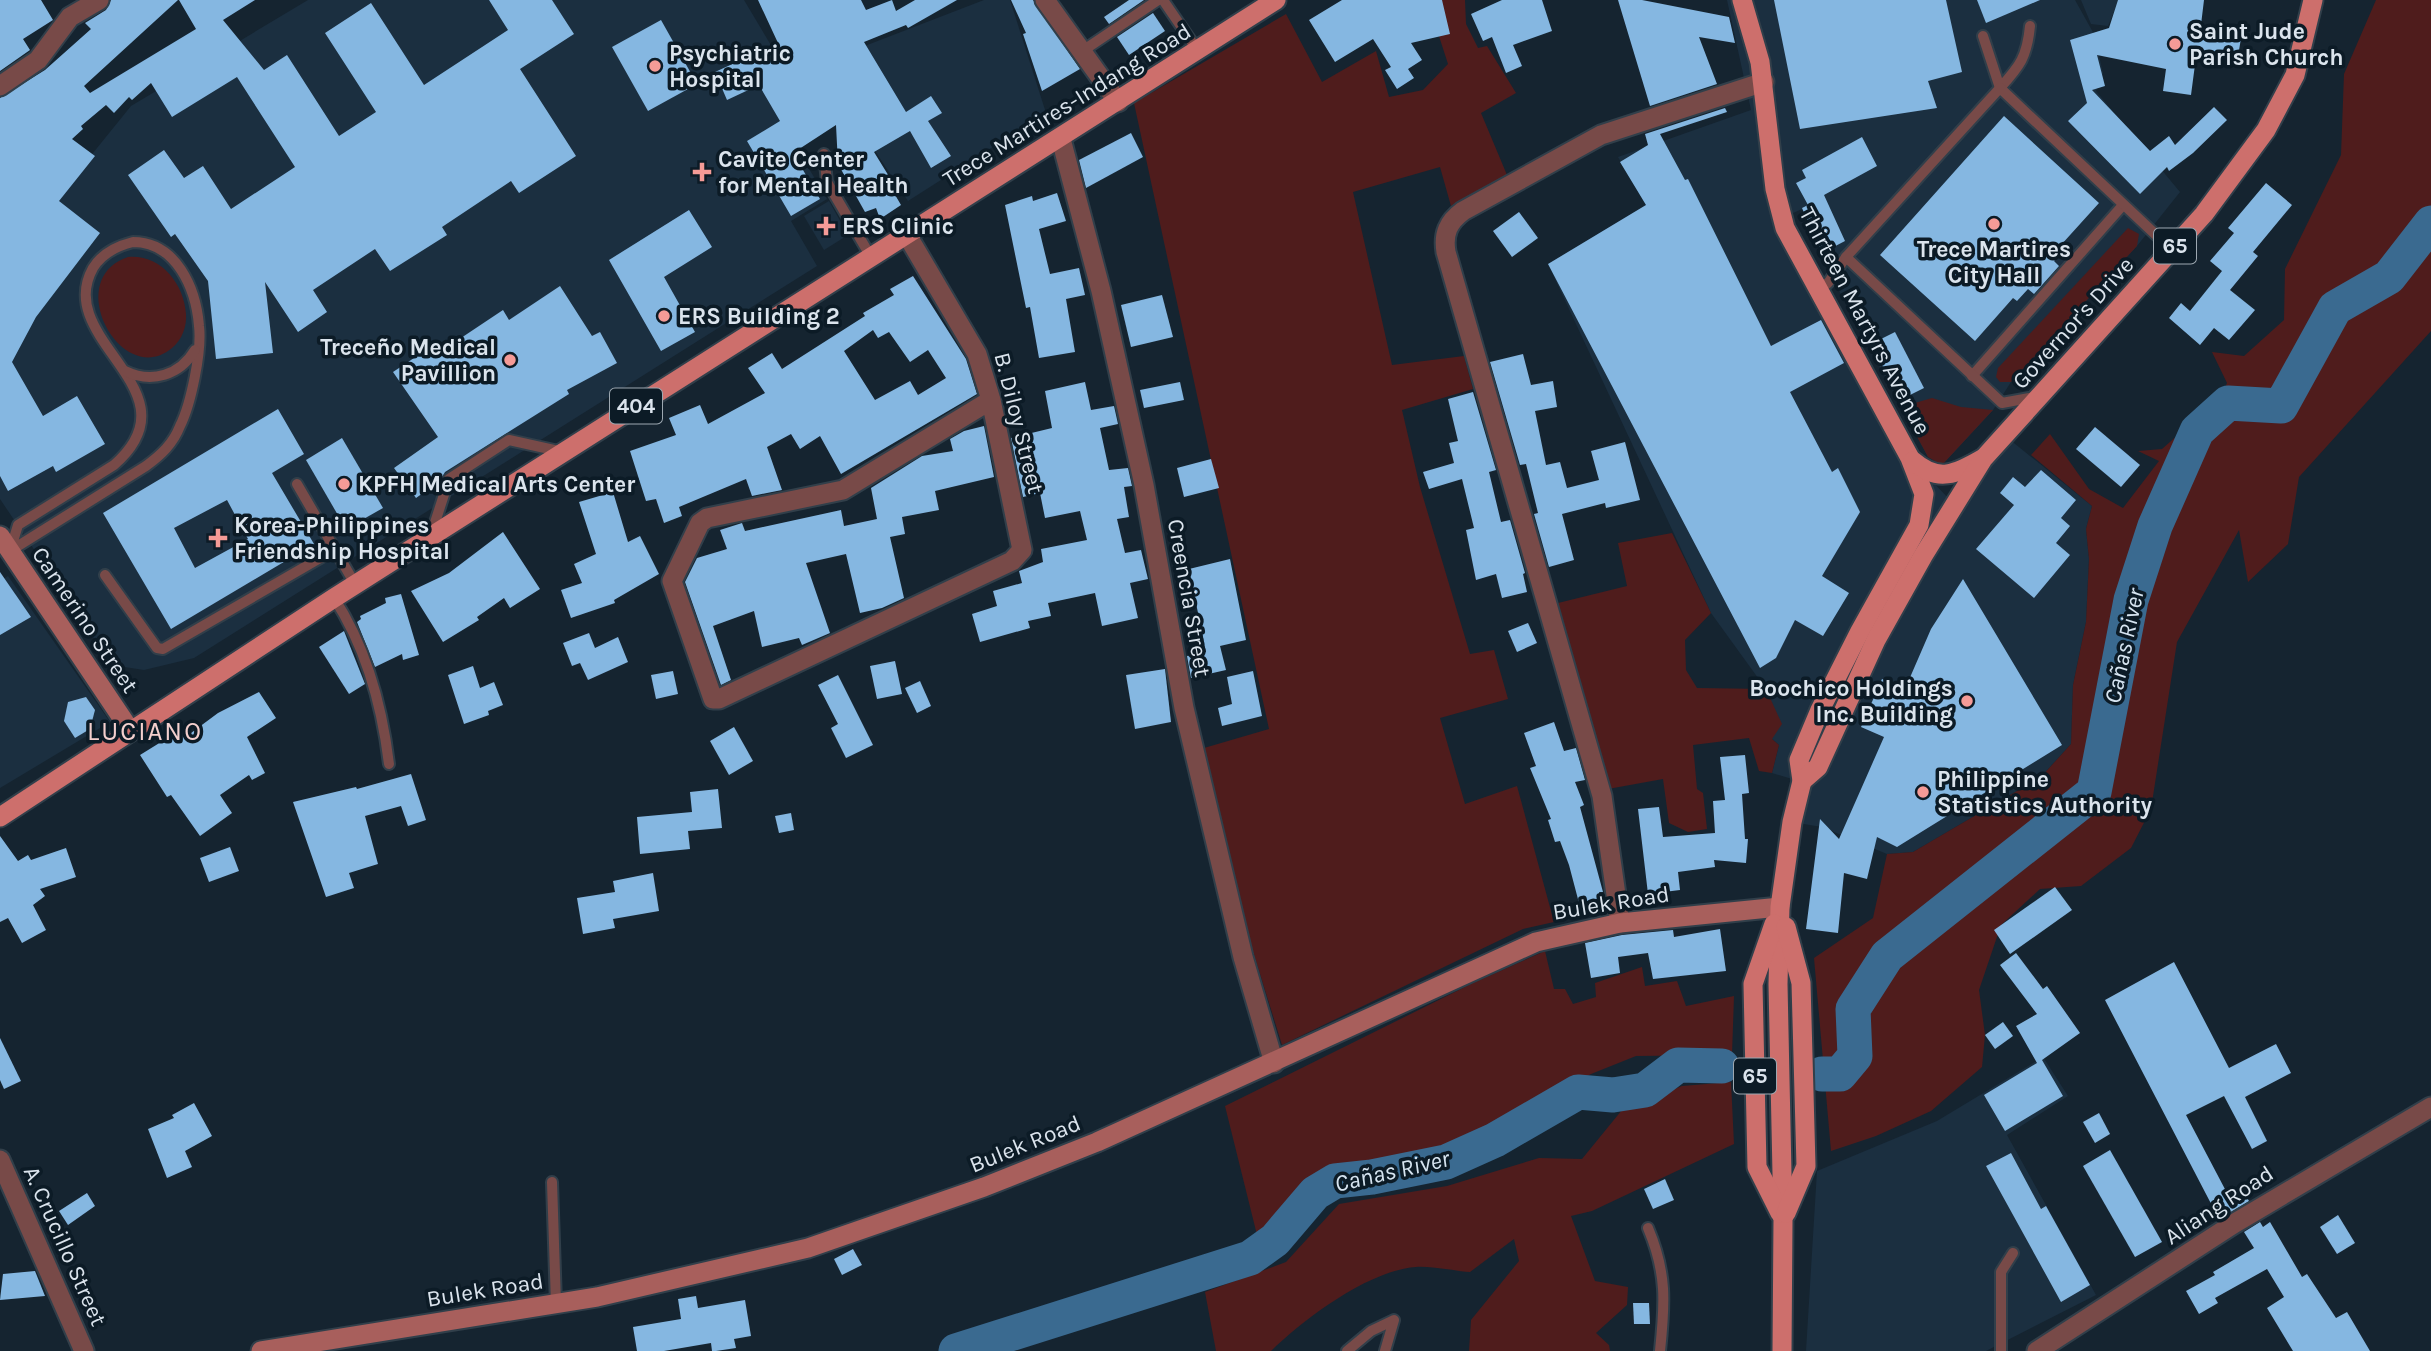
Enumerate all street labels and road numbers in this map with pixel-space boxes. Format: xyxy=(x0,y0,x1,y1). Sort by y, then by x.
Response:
street label: Trece Martires-Indang Road xyxy=(938,17,1196,193)
street label: Thirteen Martyrs Avenue xyxy=(1794,203,1936,439)
road number: 65 xyxy=(2154,229,2196,264)
street label: Governor's Drive xyxy=(2007,251,2139,395)
street label: B. Diloy Street xyxy=(988,350,1050,497)
road number: 404 xyxy=(610,388,662,424)
street label: Creencia Street xyxy=(1162,517,1216,679)
street label: Camerino Street xyxy=(26,542,144,698)
street label: Bulek Road xyxy=(1551,880,1671,926)
road number: 65 xyxy=(1734,1058,1776,1094)
street label: Bulek Road xyxy=(965,1109,1085,1179)
street label: Aliang Road xyxy=(2159,1160,2279,1250)
street label: A. Crucillo Street xyxy=(18,1162,112,1330)
street label: Bulek Road xyxy=(425,1267,545,1313)

